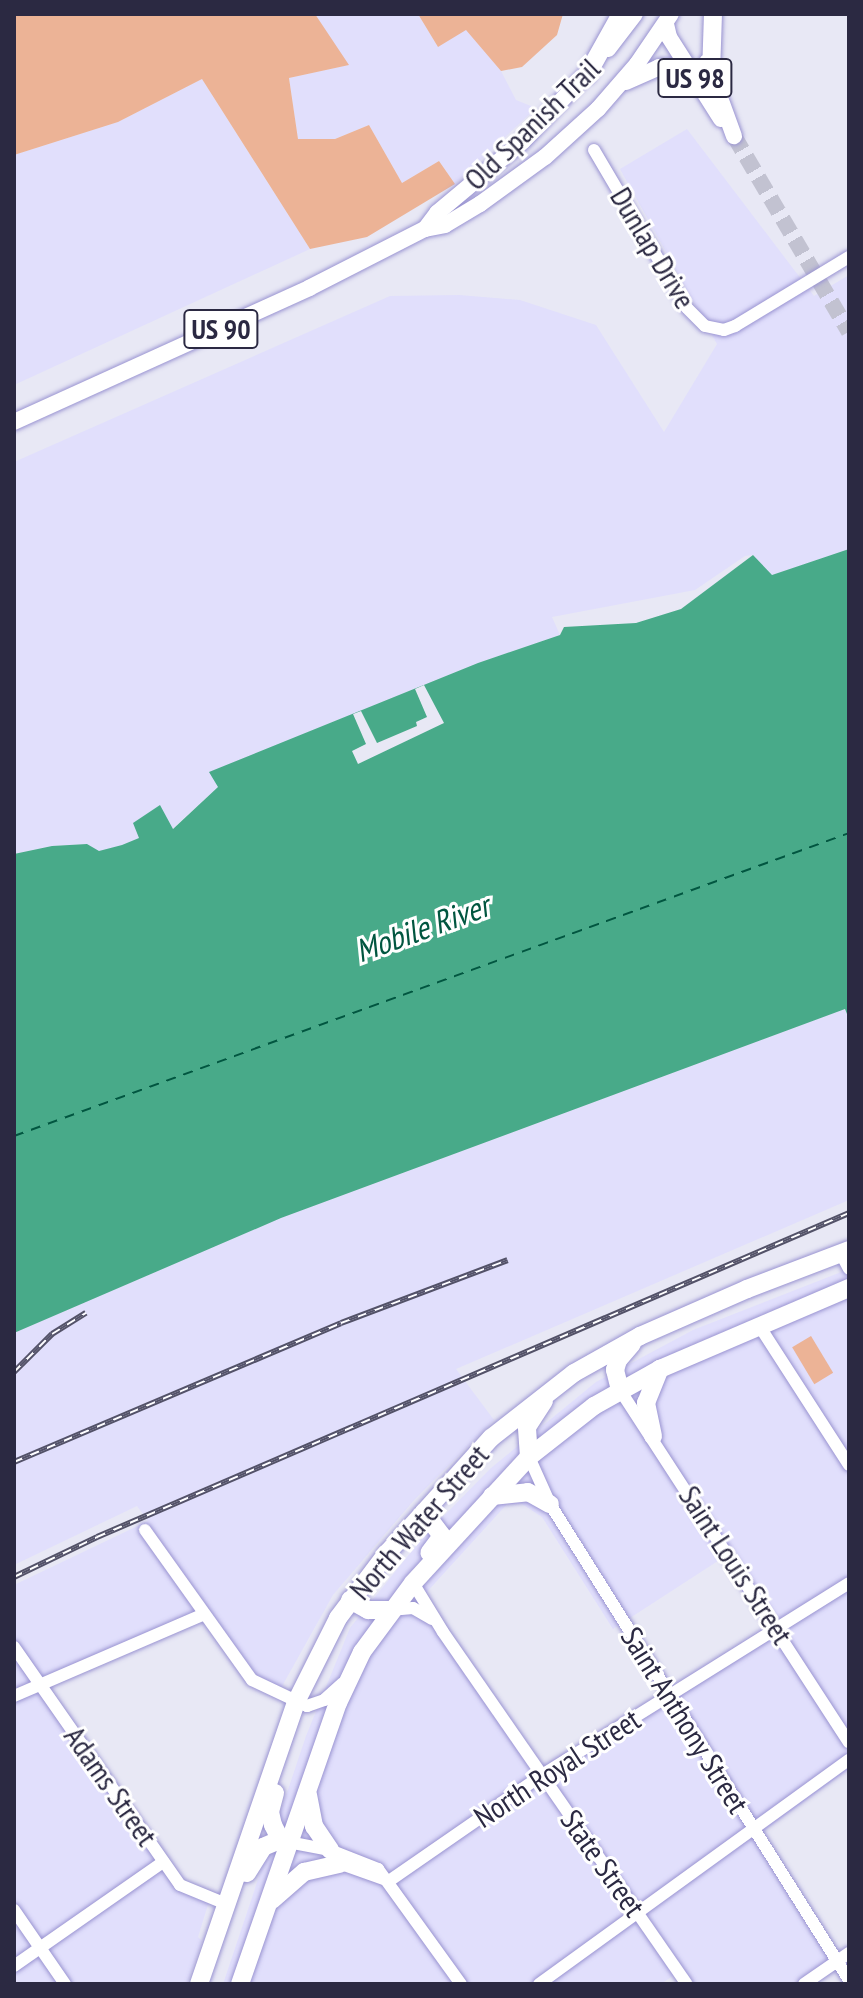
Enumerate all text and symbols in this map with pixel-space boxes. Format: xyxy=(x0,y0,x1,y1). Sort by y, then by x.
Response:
street label: Old Spanish Trail xyxy=(457,50,607,198)
road number: US 98 xyxy=(657,54,733,102)
street label: Dunlap Drive xyxy=(603,181,703,315)
road number: US 90 xyxy=(183,305,259,353)
water label: Mobile River xyxy=(350,886,494,970)
street label: North Water Street xyxy=(342,1437,496,1607)
street label: Saint Louis Street xyxy=(672,1479,800,1651)
street label: Saint Anthony Street xyxy=(613,1620,757,1820)
street label: North Royal Street xyxy=(467,1701,647,1835)
street label: Adams Street xyxy=(57,1719,165,1853)
street label: State Street xyxy=(553,1803,653,1923)

